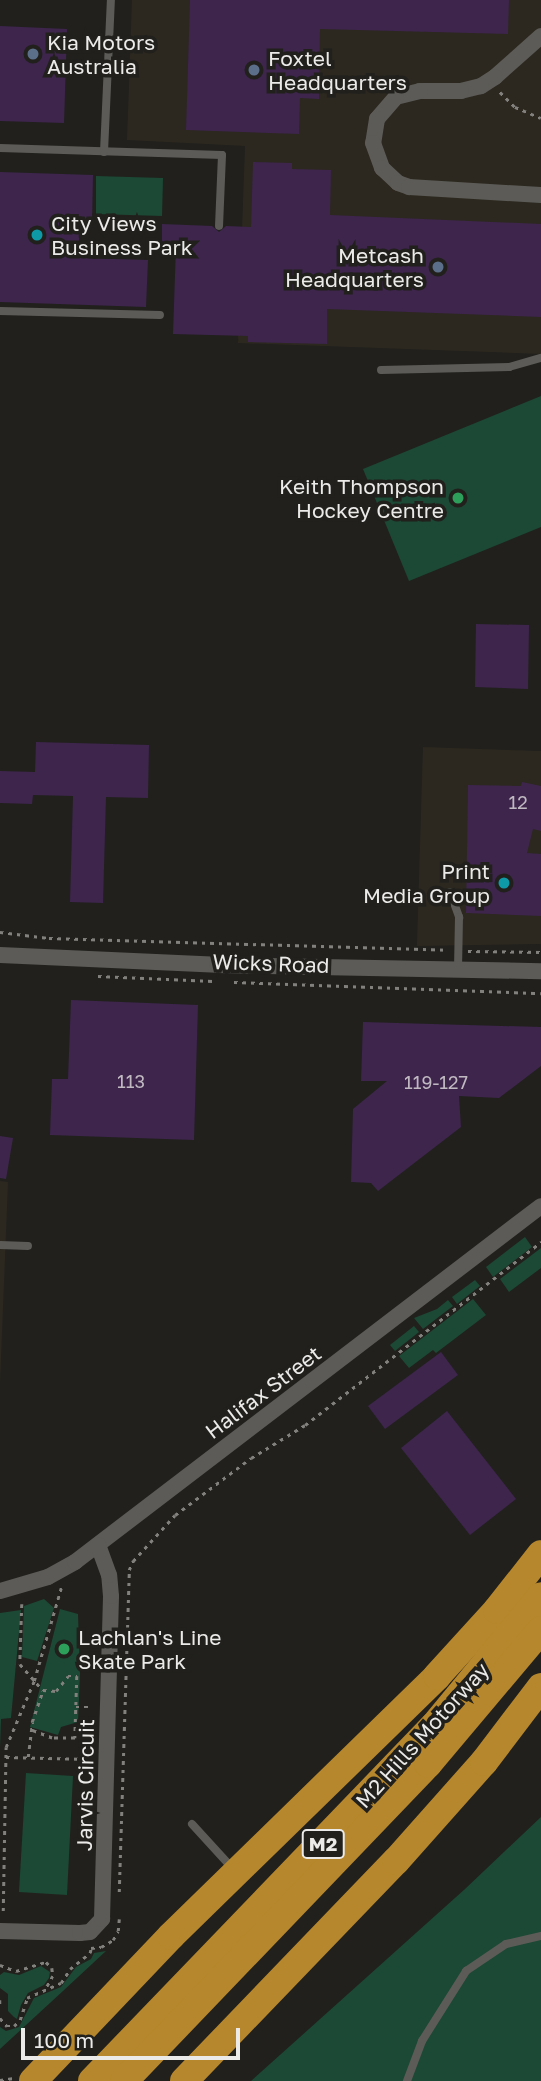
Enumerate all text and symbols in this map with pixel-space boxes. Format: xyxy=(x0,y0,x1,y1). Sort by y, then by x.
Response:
place label: Kia Motors Australia xyxy=(47,29,155,79)
place label: Foxtel Headquarters xyxy=(268,45,407,95)
marker: Kia Motors Australia xyxy=(25,46,41,62)
marker: Foxtel Headquarters xyxy=(246,62,262,78)
place label: City Views Business Park xyxy=(51,210,193,260)
marker: City Views Business Park xyxy=(29,227,45,243)
place label: Metcash Headquarters xyxy=(285,242,424,292)
marker: Metcash Headquarters xyxy=(430,259,446,275)
place label: Keith Thompson Hockey Centre xyxy=(279,473,444,523)
marker: Keith Thompson Hockey Centre xyxy=(450,490,466,506)
house number: 12 xyxy=(508,791,528,813)
place label: Print Media Group xyxy=(363,858,490,908)
marker: Print Media Group xyxy=(496,875,512,891)
street label: Wicks Road xyxy=(212,948,330,978)
house number: 113 xyxy=(117,1070,145,1092)
house number: 119-127 xyxy=(404,1071,468,1093)
street label: Halifax Street xyxy=(200,1340,326,1444)
place label: Lachlan's Line Skate Park xyxy=(78,1624,221,1674)
marker: Lachlan's Line Skate Park xyxy=(56,1641,72,1657)
street label: M2 Hills Motorway xyxy=(350,1657,494,1813)
street label: Jarvis Circuit xyxy=(71,1719,99,1851)
road number: M2 xyxy=(300,1828,346,1860)
scale bar xyxy=(24,2014,243,2058)
text: 100 m xyxy=(34,2027,94,2053)

